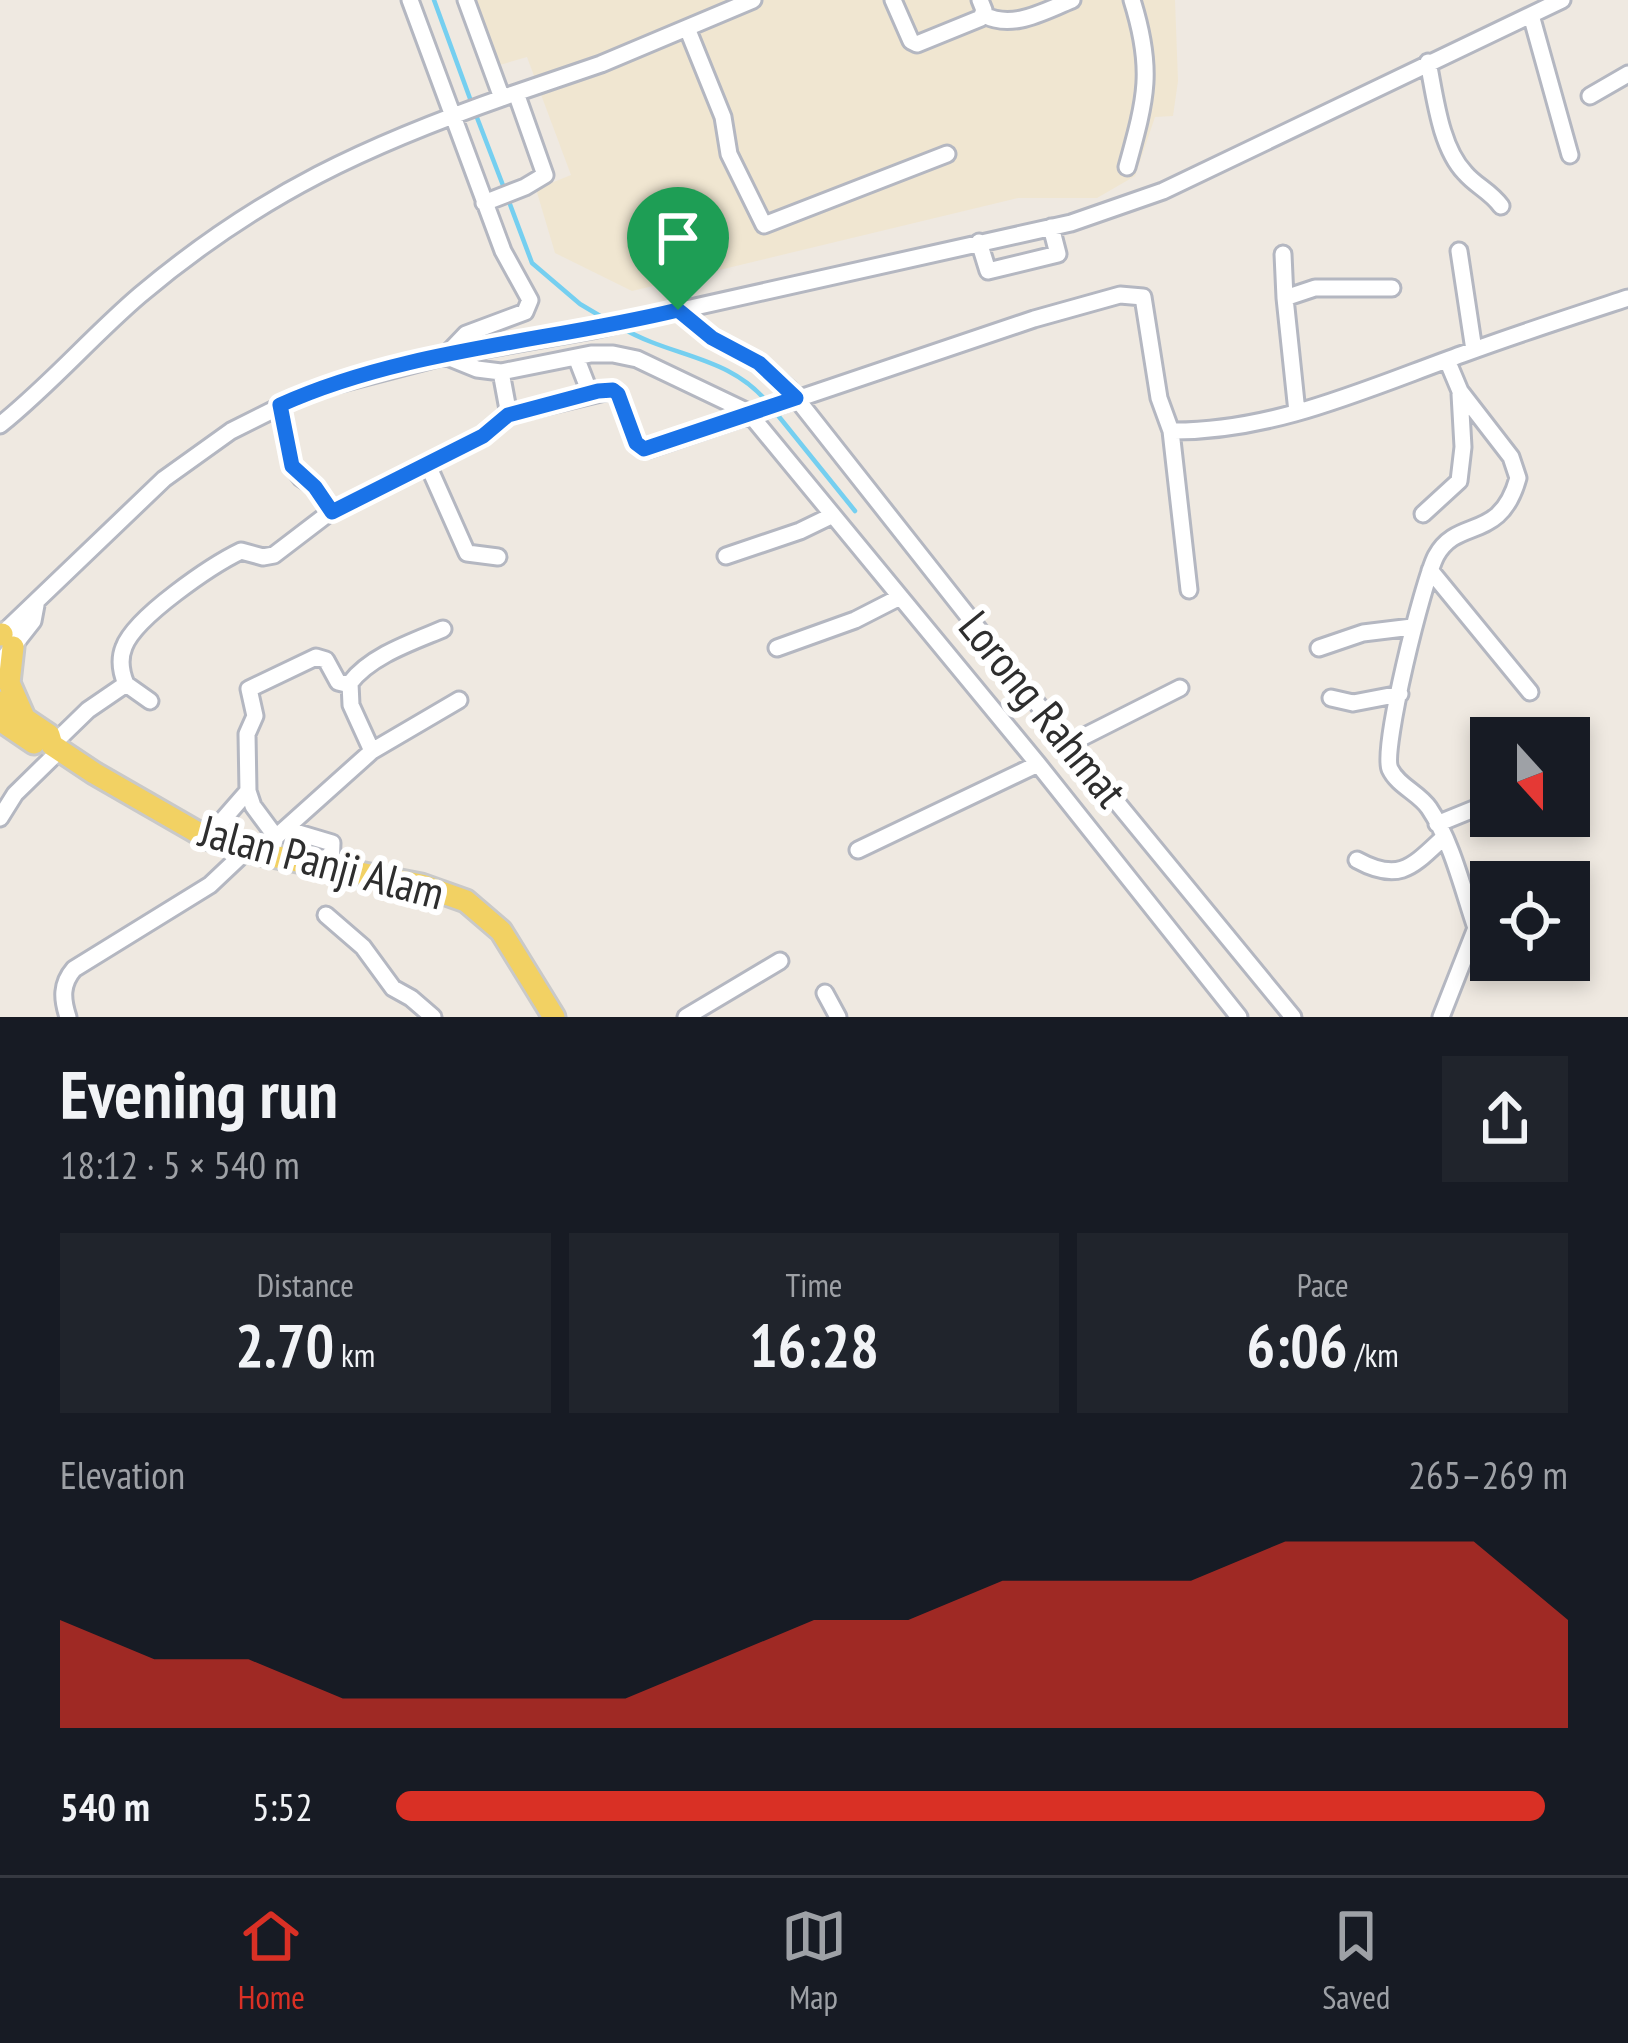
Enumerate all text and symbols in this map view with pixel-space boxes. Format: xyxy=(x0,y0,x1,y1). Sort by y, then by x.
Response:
pin xyxy=(627,187,729,310)
icon: arrive xyxy=(645,205,711,271)
street label: Lorong Rahmat xyxy=(947,599,1141,819)
north arrow xyxy=(1470,717,1590,837)
map controls xyxy=(1470,717,1590,981)
street label: Jalan Panji Alam xyxy=(192,800,451,921)
button: locate xyxy=(1470,861,1590,981)
text: Evening run xyxy=(60,1051,338,1136)
button: share xyxy=(1442,1056,1568,1182)
text: 18:12 · 5 × 540 m xyxy=(60,1139,300,1190)
text: Distance xyxy=(257,1263,354,1306)
text: Time xyxy=(785,1263,843,1306)
text: Pace xyxy=(1297,1263,1349,1306)
text: 2.70 xyxy=(235,1306,334,1384)
text: 16:28 xyxy=(749,1306,879,1384)
text: 6:06 xyxy=(1247,1306,1348,1384)
text: km xyxy=(334,1333,375,1376)
text: /km xyxy=(1348,1333,1399,1376)
text: Elevation xyxy=(60,1449,185,1500)
text: 265–269 m xyxy=(1408,1449,1568,1500)
text: 540 m xyxy=(60,1781,150,1832)
text: 5:52 xyxy=(252,1781,313,1832)
tab: Home xyxy=(238,1903,305,2018)
tab: Map xyxy=(781,1903,847,2018)
tab: Saved xyxy=(1322,1903,1390,2018)

